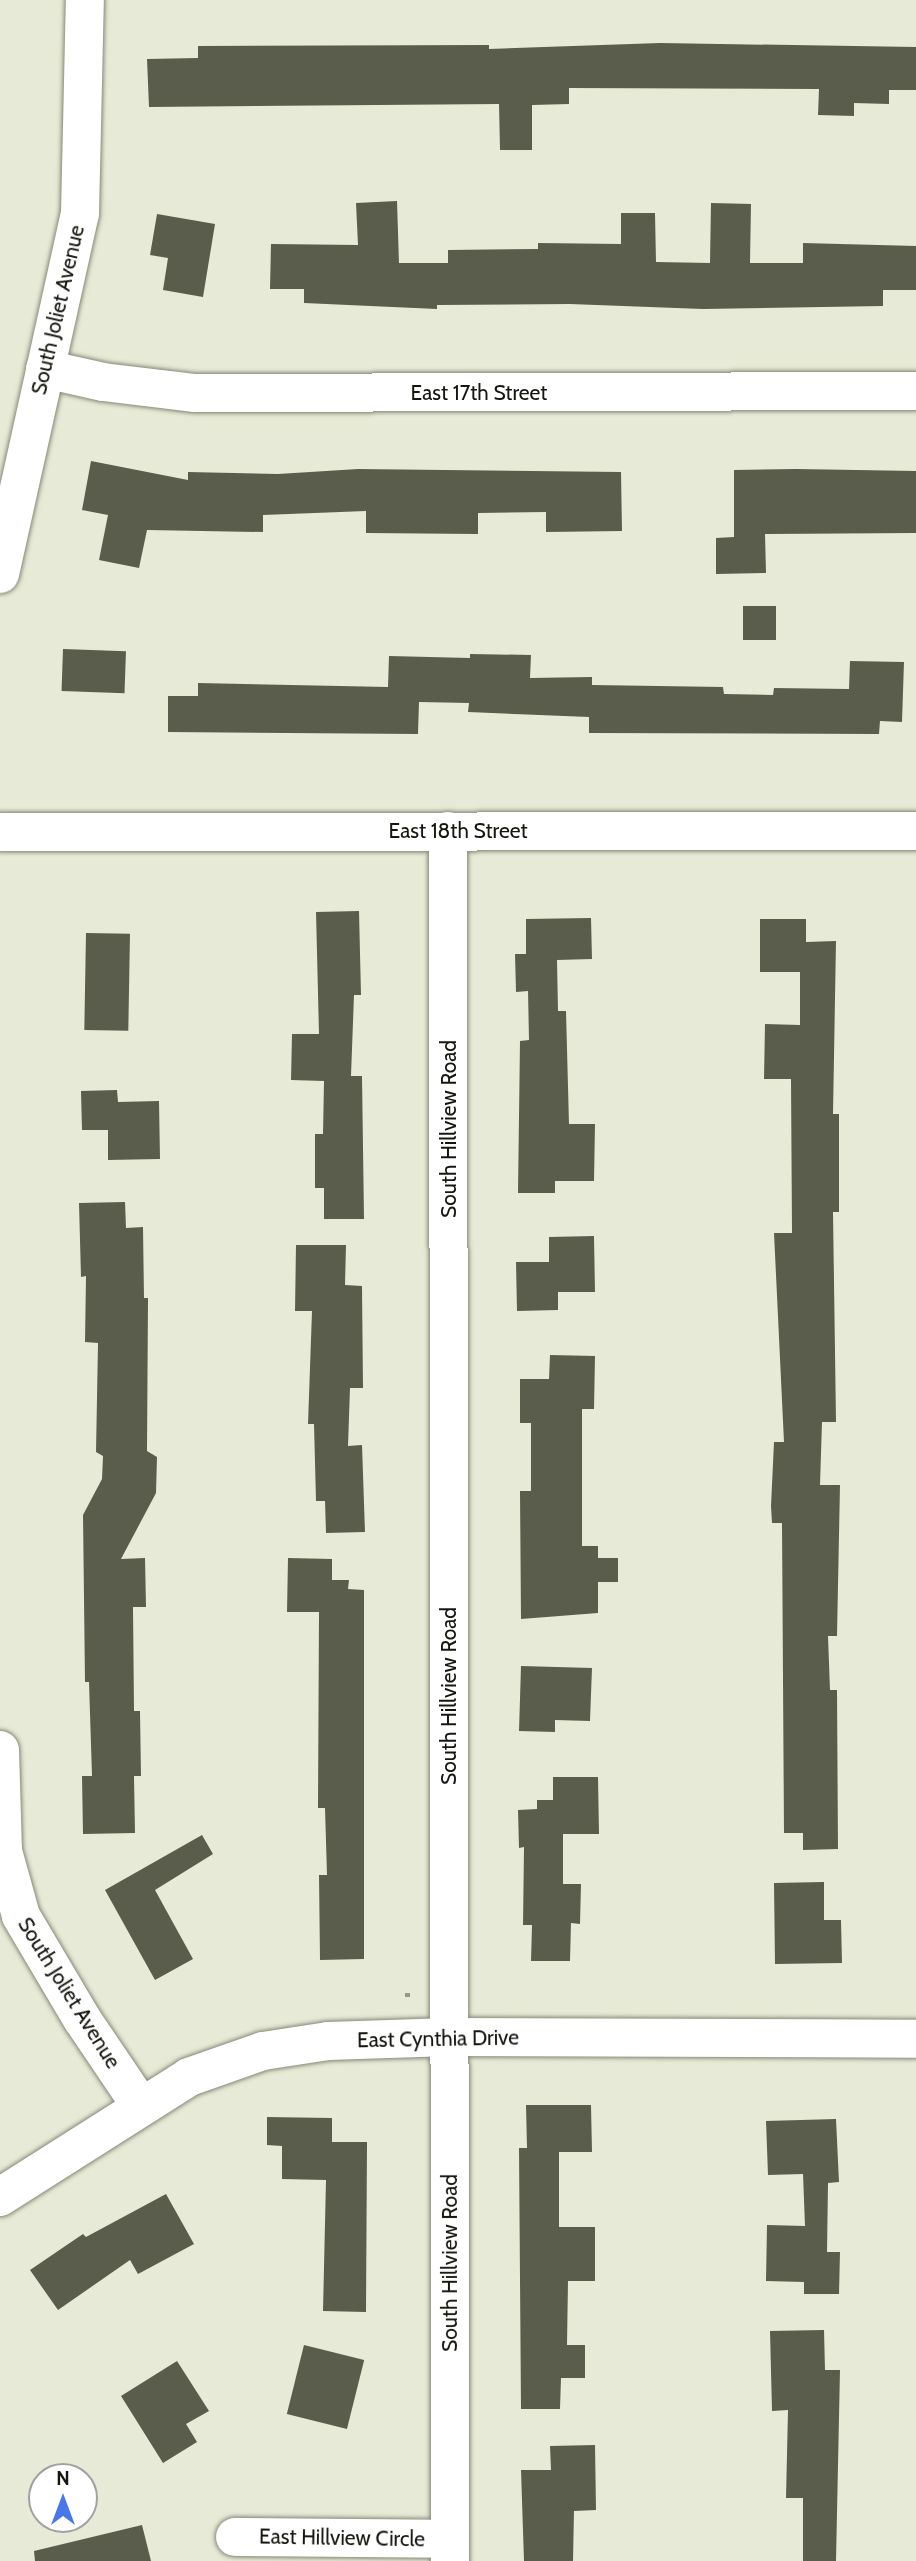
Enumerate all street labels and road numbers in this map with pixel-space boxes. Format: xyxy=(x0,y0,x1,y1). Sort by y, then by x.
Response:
street label: South Joliet Avenue xyxy=(26,223,90,397)
street label: East 17th Street xyxy=(411,380,547,406)
street label: East 18th Street xyxy=(389,818,527,844)
street label: South Hillview Road xyxy=(436,1040,462,1218)
street label: South Hillview Road xyxy=(436,1607,462,1785)
street label: South Joliet Avenue xyxy=(12,1913,126,2073)
street label: East Cynthia Drive xyxy=(357,2025,519,2053)
street label: South Hillview Road xyxy=(437,2174,463,2352)
street label: East Hillview Circle xyxy=(259,2524,425,2552)

